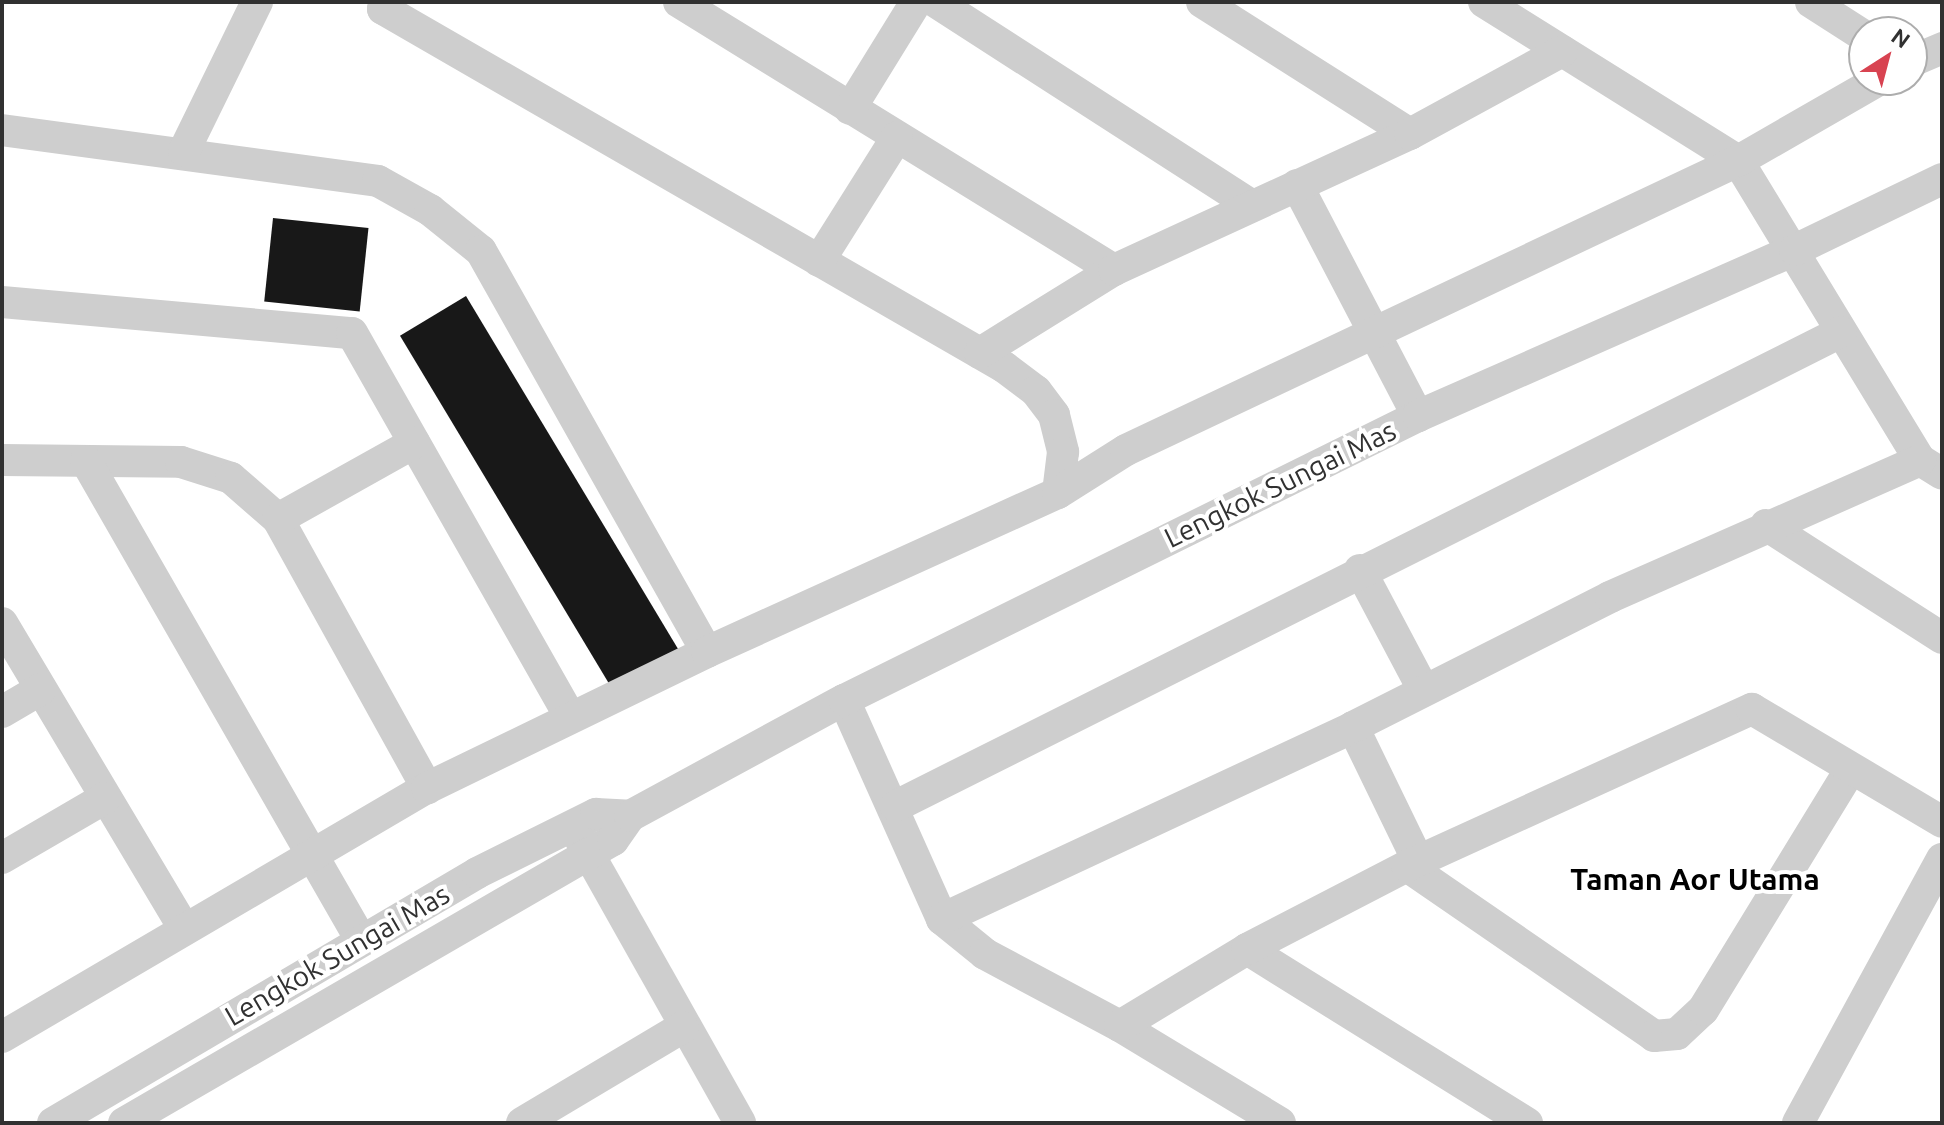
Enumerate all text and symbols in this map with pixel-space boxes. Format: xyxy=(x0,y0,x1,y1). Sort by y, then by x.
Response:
north arrow xyxy=(1848,16,1928,96)
text: N xyxy=(1887,23,1915,53)
street label: Lengkok Sungai Mas xyxy=(1159,413,1401,555)
district label: Taman Aor Utama xyxy=(1570,861,1820,897)
street label: Lengkok Sungai Mas xyxy=(219,877,455,1033)

